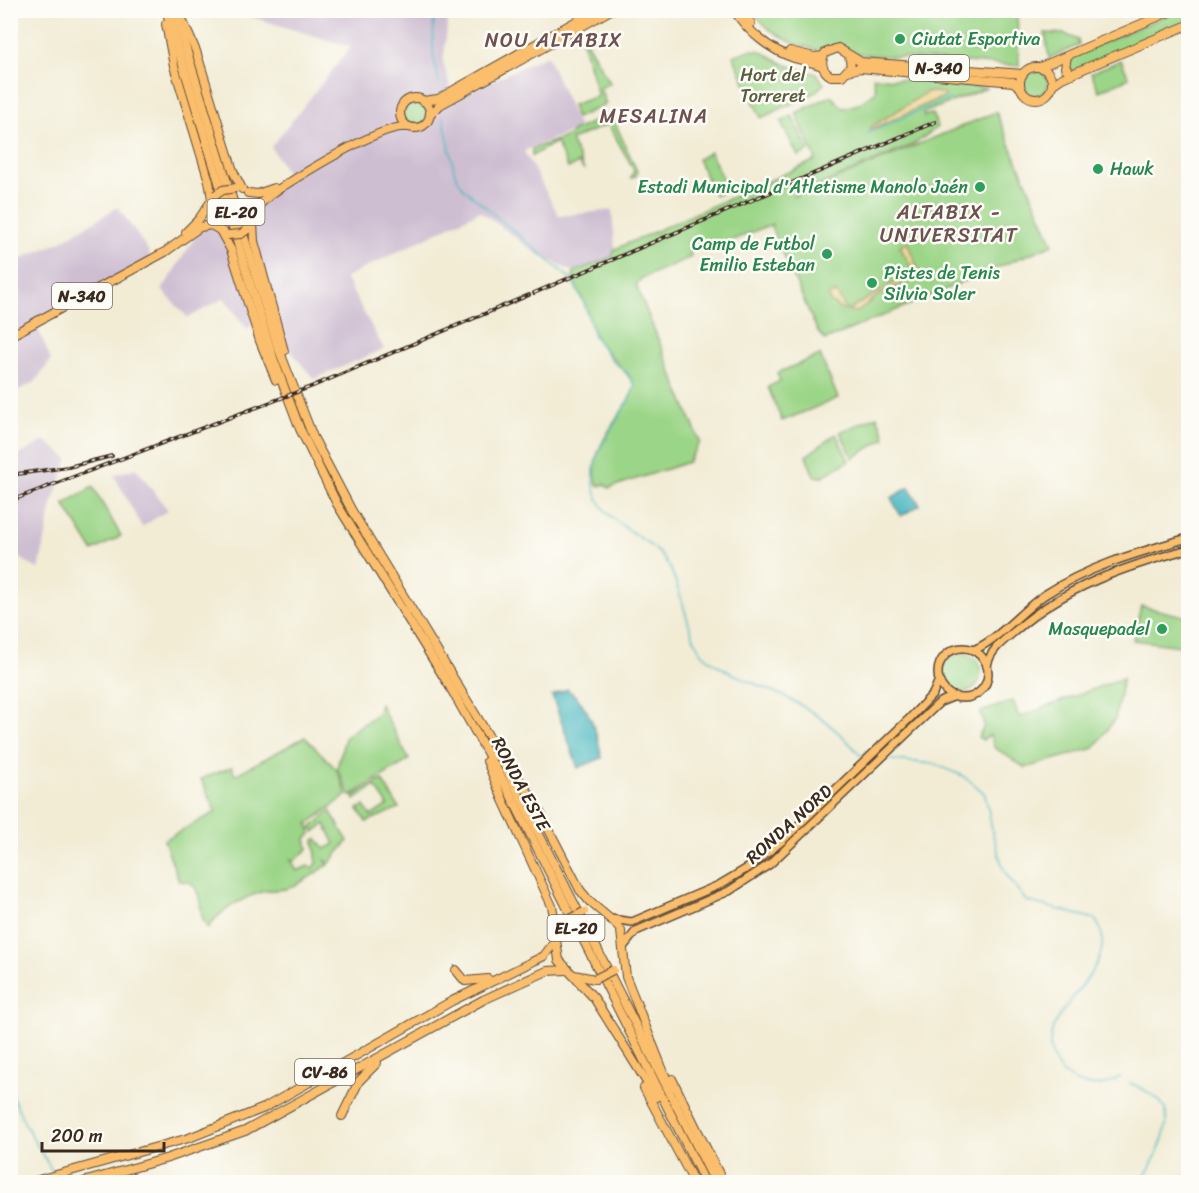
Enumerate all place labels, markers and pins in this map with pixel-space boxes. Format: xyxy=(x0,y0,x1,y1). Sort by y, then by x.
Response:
place label: Ciutat Esportiva xyxy=(912,23,1040,55)
marker: Ciutat Esportiva xyxy=(893,32,907,46)
place label: Hawk xyxy=(1110,153,1154,185)
marker: Hawk xyxy=(1091,162,1105,176)
place label: Estadi Municipal d'Atletisme Manolo Jaén xyxy=(638,171,968,203)
marker: Estadi Municipal d'Atletisme Manolo Jaén xyxy=(973,180,987,194)
place label: Camp de Futbol Emilio Esteban xyxy=(692,228,816,281)
marker: Camp de Futbol Emilio Esteban xyxy=(820,247,834,261)
place label: Pistes de Tenis Silvia Soler xyxy=(884,257,1001,310)
marker: Pistes de Tenis Silvia Soler xyxy=(865,276,879,290)
place label: Masquepadel xyxy=(1048,613,1151,645)
marker: Masquepadel xyxy=(1155,622,1169,636)

